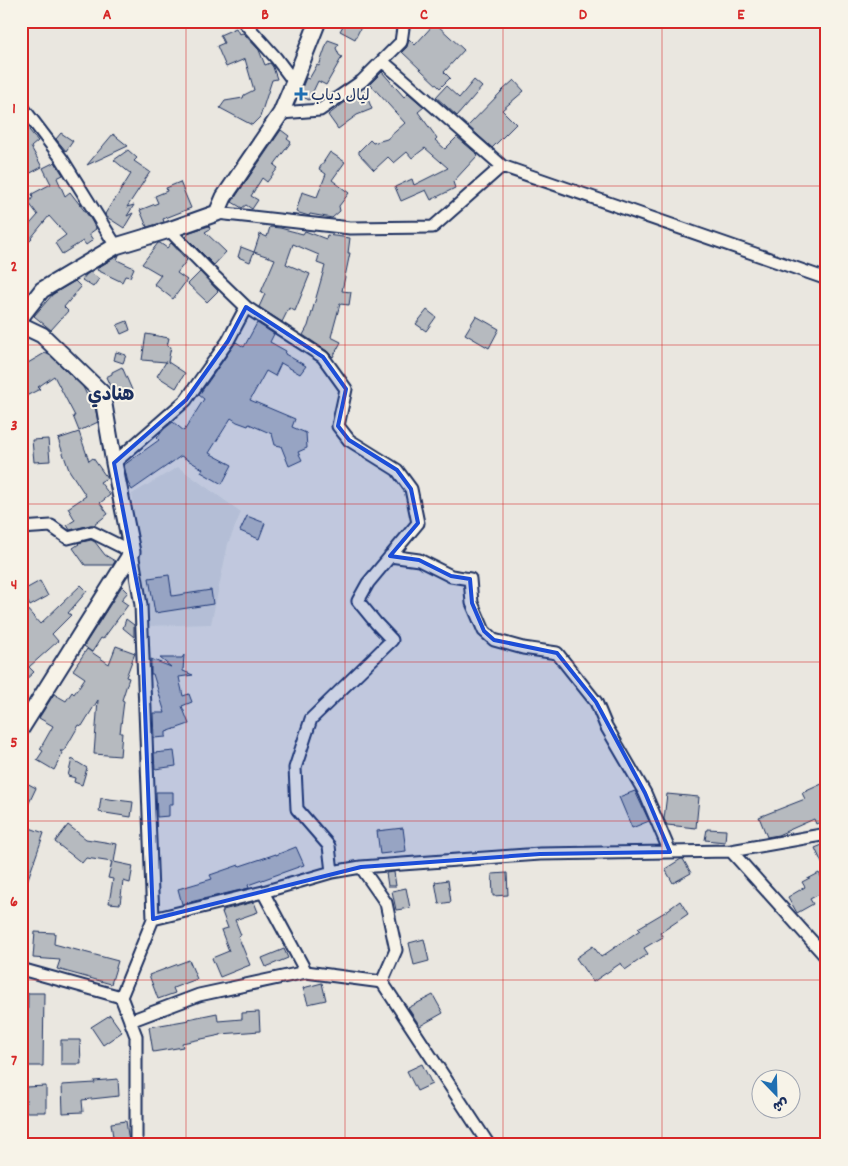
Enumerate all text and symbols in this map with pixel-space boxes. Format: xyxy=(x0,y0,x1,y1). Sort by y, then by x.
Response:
text: A xyxy=(103,4,112,27)
text: B xyxy=(261,4,269,27)
text: C xyxy=(420,4,428,27)
text: D xyxy=(579,4,588,27)
text: E xyxy=(737,4,745,27)
place label: ليال دياب xyxy=(311,85,370,108)
marker: ليال دياب xyxy=(295,88,307,100)
text: 1 xyxy=(12,98,16,121)
text: 2 xyxy=(11,256,18,279)
district label: هنادي xyxy=(88,383,135,410)
text: 3 xyxy=(10,415,18,438)
text: 4 xyxy=(11,574,17,597)
text: 5 xyxy=(10,732,18,755)
text: 6 xyxy=(10,891,18,914)
text: 7 xyxy=(11,1050,17,1073)
north arrow xyxy=(750,1068,800,1118)
text: ش xyxy=(769,1092,791,1116)

